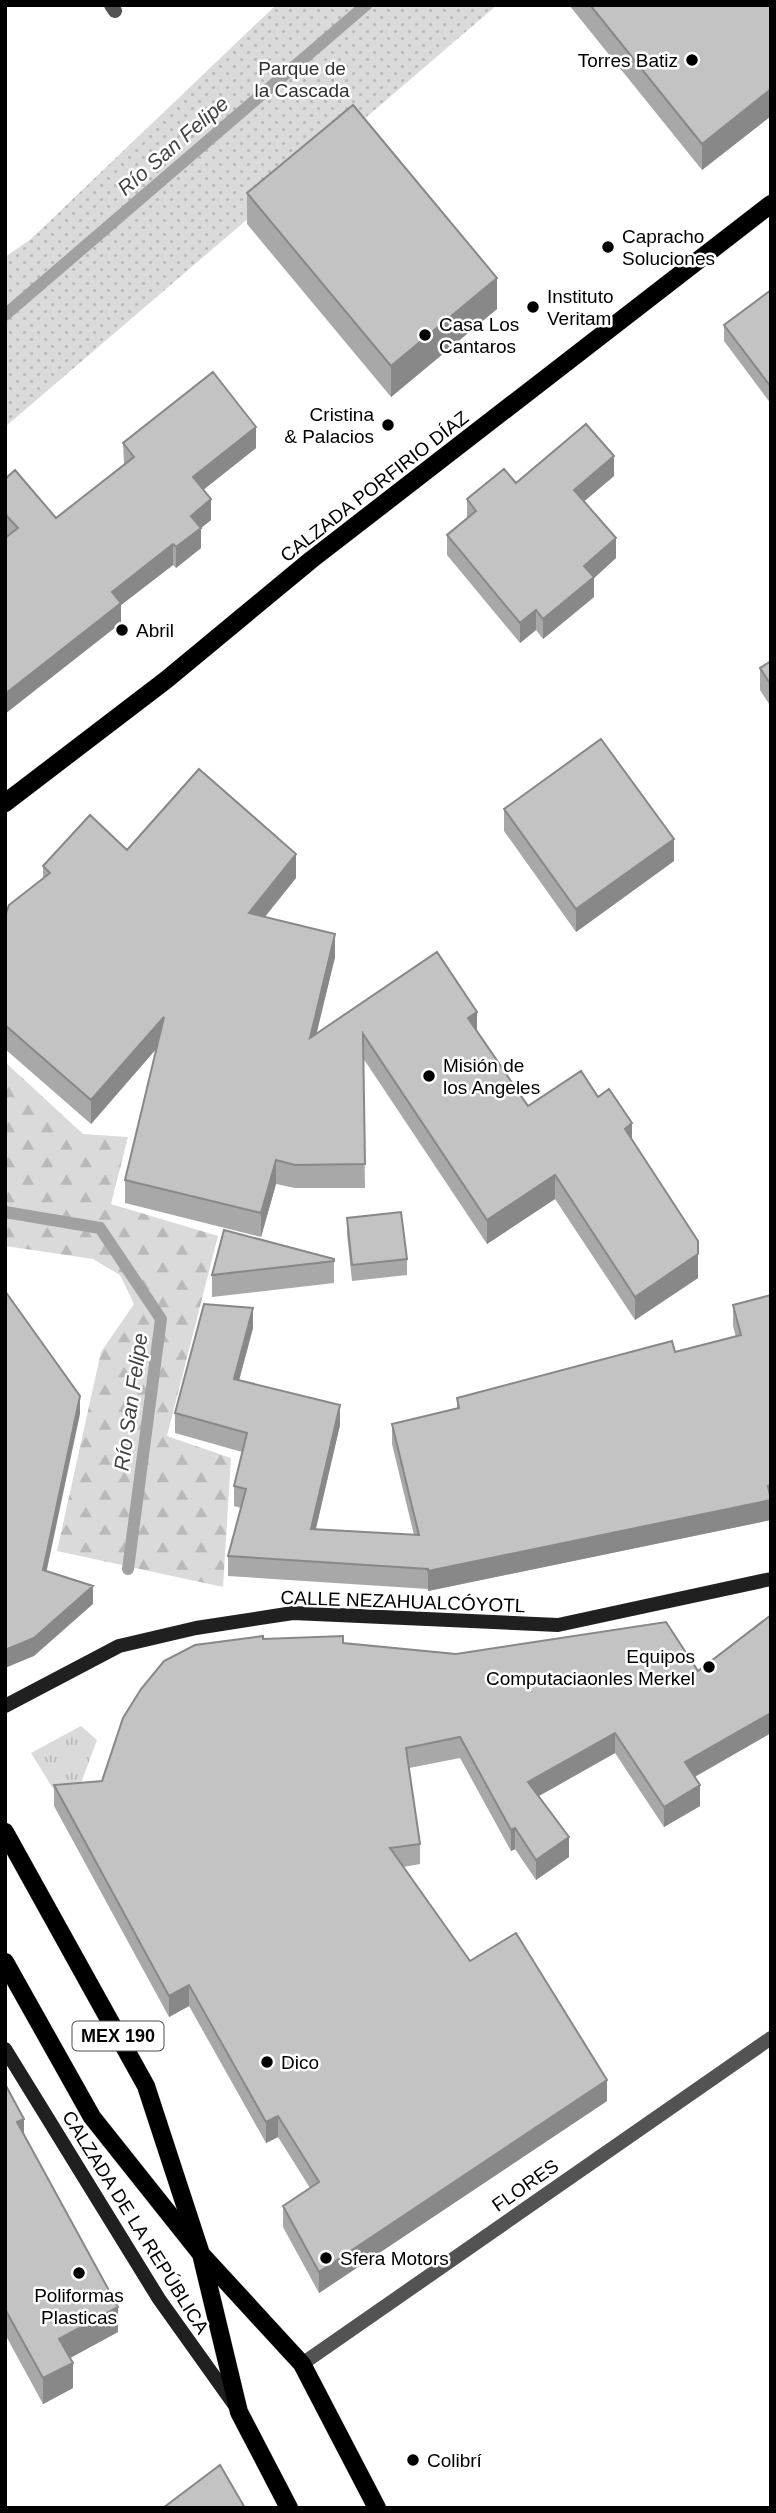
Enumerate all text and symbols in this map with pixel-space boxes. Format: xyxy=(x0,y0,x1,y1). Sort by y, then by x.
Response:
place label: Torres Batiz xyxy=(578,50,678,71)
marker: Torres Batiz xyxy=(684,52,700,68)
park label: Parque de la Cascada xyxy=(254,58,350,101)
water label: Río San Felipe xyxy=(113,91,233,200)
place label: Capracho Soluciones xyxy=(622,226,715,269)
marker: Capracho Soluciones xyxy=(600,239,616,255)
place label: Instituto Veritam xyxy=(547,286,614,329)
marker: Instituto Veritam xyxy=(525,299,541,315)
place label: Casa Los Cantaros xyxy=(439,314,519,357)
marker: Casa Los Cantaros xyxy=(417,327,433,343)
place label: Cristina & Palacios xyxy=(284,404,374,447)
street label: CALZADA PORFIRIO DÍAZ xyxy=(276,406,473,566)
marker: Cristina & Palacios xyxy=(380,417,396,433)
place label: Abril xyxy=(136,620,174,641)
marker: Abril xyxy=(114,622,130,638)
place label: Misión de los Angeles xyxy=(443,1055,540,1098)
marker: Misión de los Angeles xyxy=(421,1068,437,1084)
water label: Río San Felipe xyxy=(109,1332,152,1472)
street label: CALLE NEZAHUALCÓYOTL xyxy=(280,1587,526,1616)
place label: Equipos Computaciaonles Merkel xyxy=(486,1646,695,1689)
marker: Equipos Computaciaonles Merkel xyxy=(701,1659,717,1675)
road number: MEX 190 xyxy=(72,2022,164,2050)
place label: Dico xyxy=(281,2052,319,2073)
marker: Dico xyxy=(259,2054,275,2070)
street label: CALZADA DE LA REPÚBLICA xyxy=(58,2107,213,2338)
street label: FLORES xyxy=(488,2155,562,2216)
place label: Sfera Motors xyxy=(340,2248,449,2269)
marker: Sfera Motors xyxy=(318,2250,334,2266)
marker: Poliformas Plasticas xyxy=(71,2265,87,2281)
place label: Poliformas Plasticas xyxy=(34,2285,124,2328)
place label: Colibrí xyxy=(427,2450,483,2471)
marker: Colibrí xyxy=(405,2452,421,2468)

